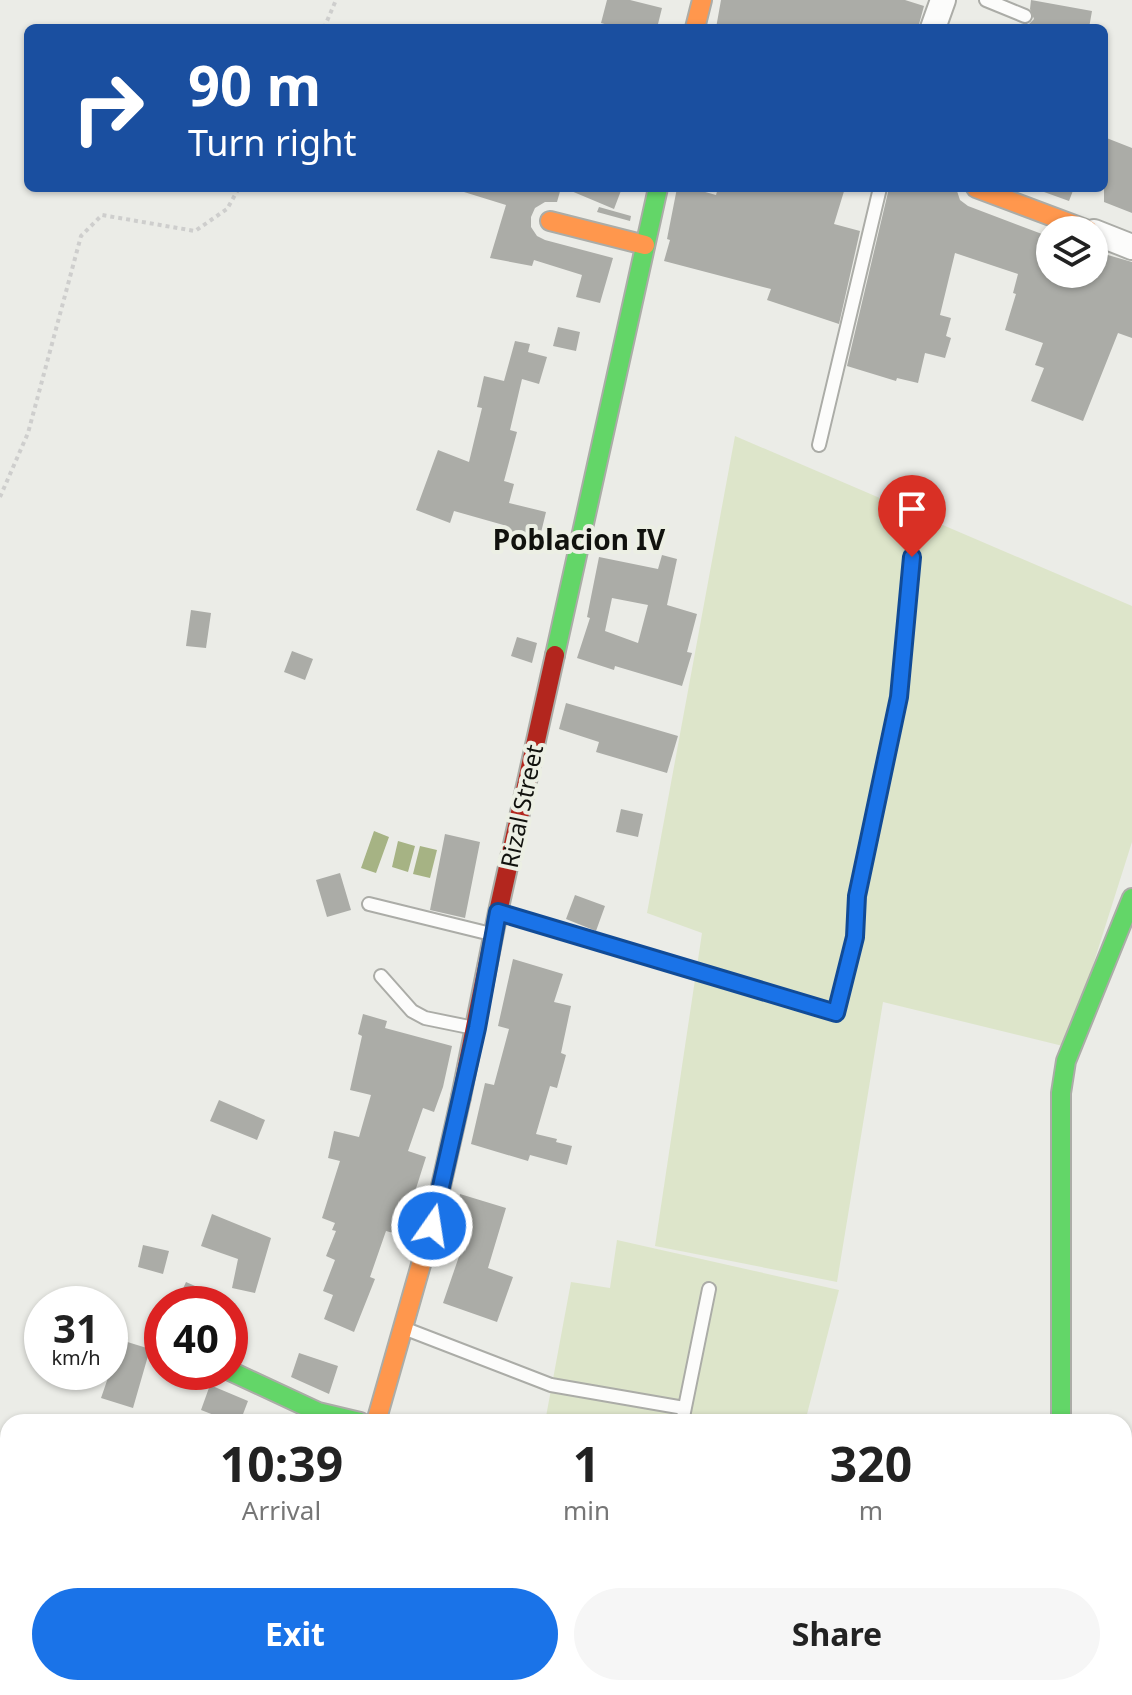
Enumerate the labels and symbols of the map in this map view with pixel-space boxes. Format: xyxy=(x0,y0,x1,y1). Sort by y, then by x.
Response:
pin xyxy=(878,475,946,557)
district label: Poblacion IV xyxy=(493,520,666,558)
street label: Rizal Street xyxy=(492,741,550,871)
position arrow xyxy=(390,1184,474,1268)
speed limit sign: 40 xyxy=(144,1286,248,1390)

